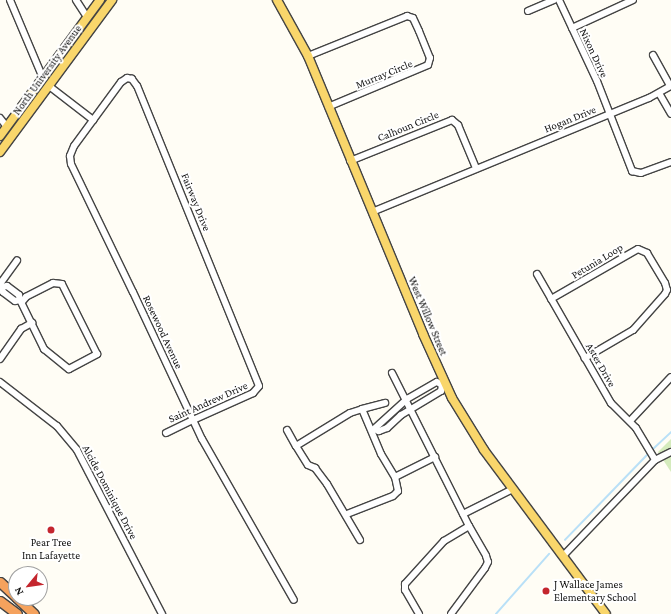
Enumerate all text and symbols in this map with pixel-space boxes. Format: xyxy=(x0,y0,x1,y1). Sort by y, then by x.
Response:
street label: North University Avenue xyxy=(10,22,84,118)
street label: Nixon Drive xyxy=(577,26,611,80)
street label: Murray Circle xyxy=(354,57,414,91)
street label: Hogan Drive xyxy=(542,103,598,135)
street label: Calhoun Circle xyxy=(375,108,441,144)
street label: Fairway Drive xyxy=(178,171,214,233)
street label: Petunia Loop xyxy=(569,240,625,282)
street label: West Willow Street xyxy=(405,275,451,357)
street label: Rosewood Avenue xyxy=(140,293,186,371)
street label: Aster Drive xyxy=(583,341,619,389)
street label: Saint Andrew Drive xyxy=(166,379,250,425)
street label: Alcide Dominique Drive xyxy=(80,443,140,541)
marker: Pear Tree Inn Lafayette xyxy=(46,525,56,535)
place label: Pear Tree Inn Lafayette xyxy=(22,536,80,562)
north arrow xyxy=(8,566,48,606)
place label: J Wallace James Elementary School xyxy=(554,578,636,604)
text: N xyxy=(11,585,25,598)
marker: J Wallace James Elementary School xyxy=(541,586,551,596)

